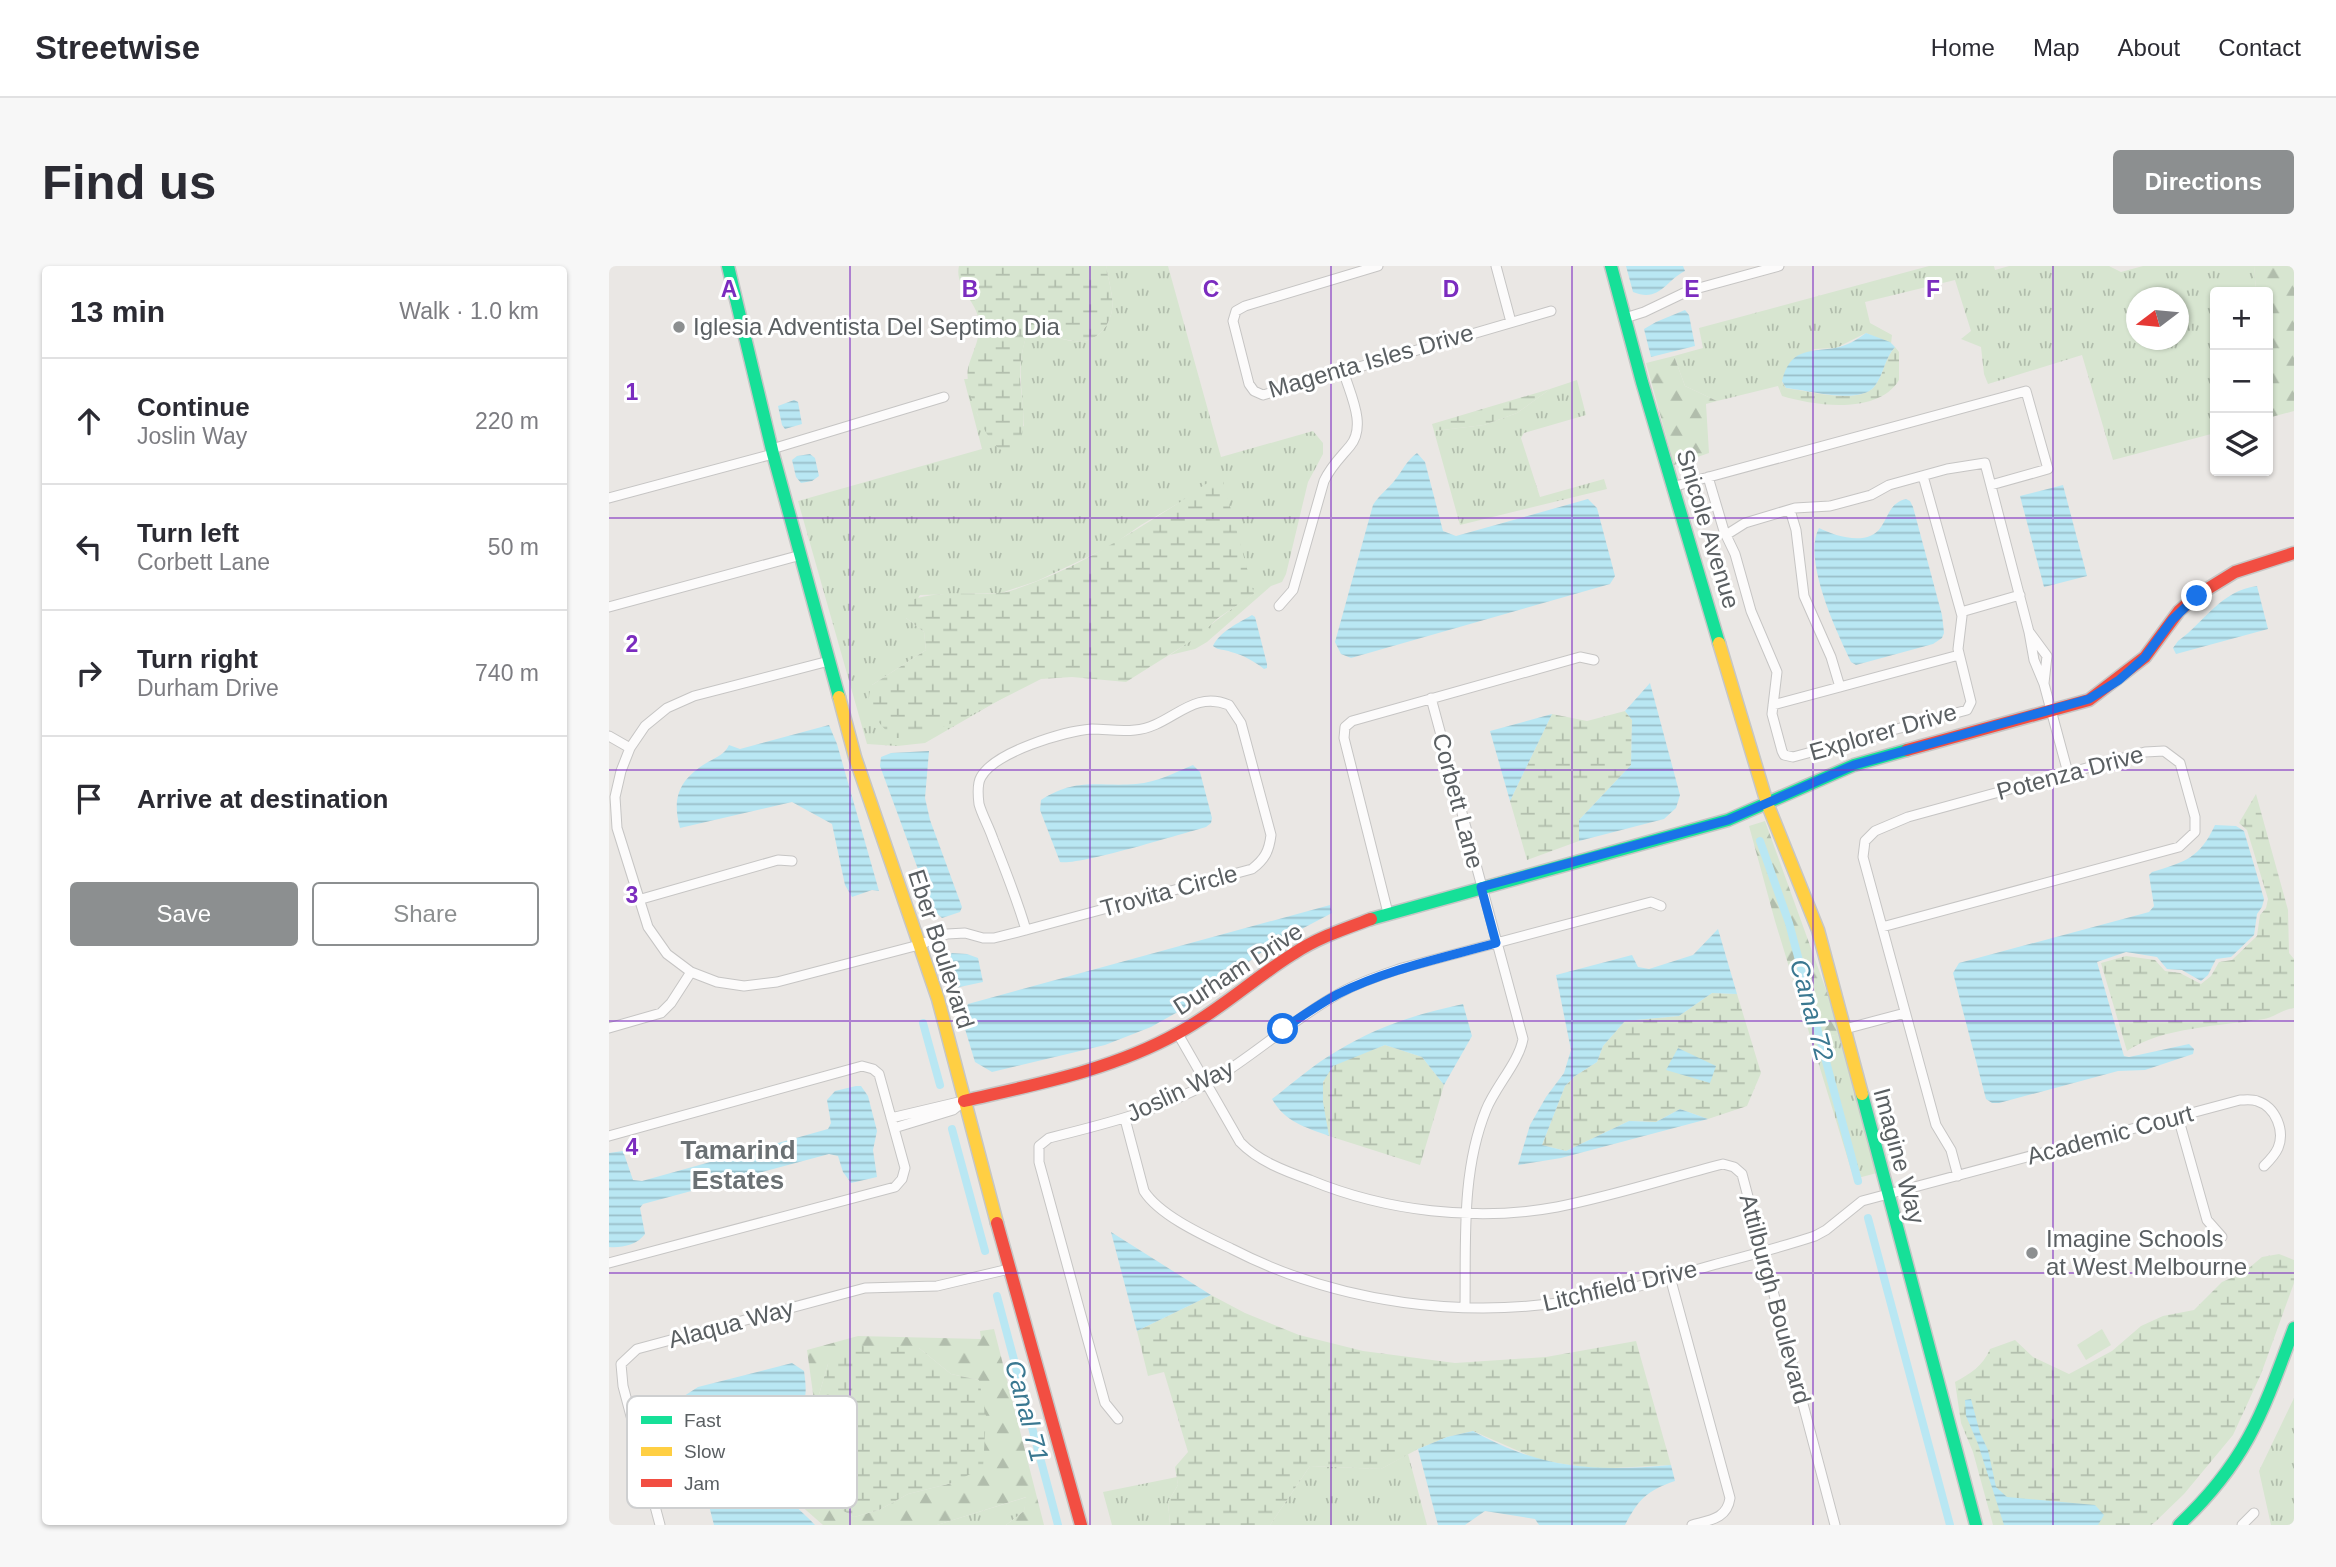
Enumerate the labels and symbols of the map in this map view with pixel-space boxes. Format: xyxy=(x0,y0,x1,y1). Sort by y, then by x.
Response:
text: A xyxy=(721,276,737,302)
text: B xyxy=(962,276,978,302)
text: C xyxy=(1203,276,1219,302)
text: D xyxy=(1443,276,1459,302)
text: E xyxy=(1684,276,1700,302)
text: F xyxy=(1926,276,1940,302)
north arrow xyxy=(2126,287,2189,350)
place label: Iglesia Adventista Del Septimo Dia xyxy=(693,313,1061,340)
street label: Magenta Isles Drive xyxy=(1265,318,1477,403)
marker: Iglesia Adventista Del Septimo Dia xyxy=(671,319,687,335)
text: 1 xyxy=(626,379,639,405)
street label: Snicole Avenue xyxy=(1671,446,1746,612)
route end xyxy=(2181,580,2212,611)
text: 2 xyxy=(626,631,638,657)
street label: Explorer Drive xyxy=(1806,698,1960,765)
street label: Corbett Lane xyxy=(1427,730,1489,871)
street label: Potenza Drive xyxy=(1994,740,2146,805)
street label: Trovita Circle xyxy=(1098,859,1240,922)
street label: Eber Boulevard xyxy=(903,866,980,1032)
text: 3 xyxy=(626,882,638,908)
street label: Durham Drive xyxy=(1168,917,1307,1020)
water label: Canal 72 xyxy=(1784,956,1840,1065)
route start xyxy=(1267,1013,1298,1044)
street label: Joslin Way xyxy=(1122,1054,1238,1127)
street label: Imagine Way xyxy=(1868,1085,1931,1227)
street label: Academic Court xyxy=(2024,1099,2196,1170)
text: 4 xyxy=(626,1134,639,1160)
district label: Tamarind Estates xyxy=(680,1135,796,1195)
street label: Attilburgh Boulevard xyxy=(1734,1191,1816,1407)
place label: Imagine Schools at West Melbourne xyxy=(2046,1225,2247,1280)
marker: Imagine Schools at West Melbourne xyxy=(2024,1245,2040,1261)
street label: Litchfield Drive xyxy=(1540,1255,1700,1316)
street label: Alaqua Way xyxy=(665,1294,796,1353)
water label: Canal 71 xyxy=(999,1357,1055,1465)
legend xyxy=(627,1396,857,1508)
text: Fast xyxy=(684,1410,722,1431)
text: Slow xyxy=(684,1441,725,1462)
text: Jam xyxy=(684,1473,720,1494)

